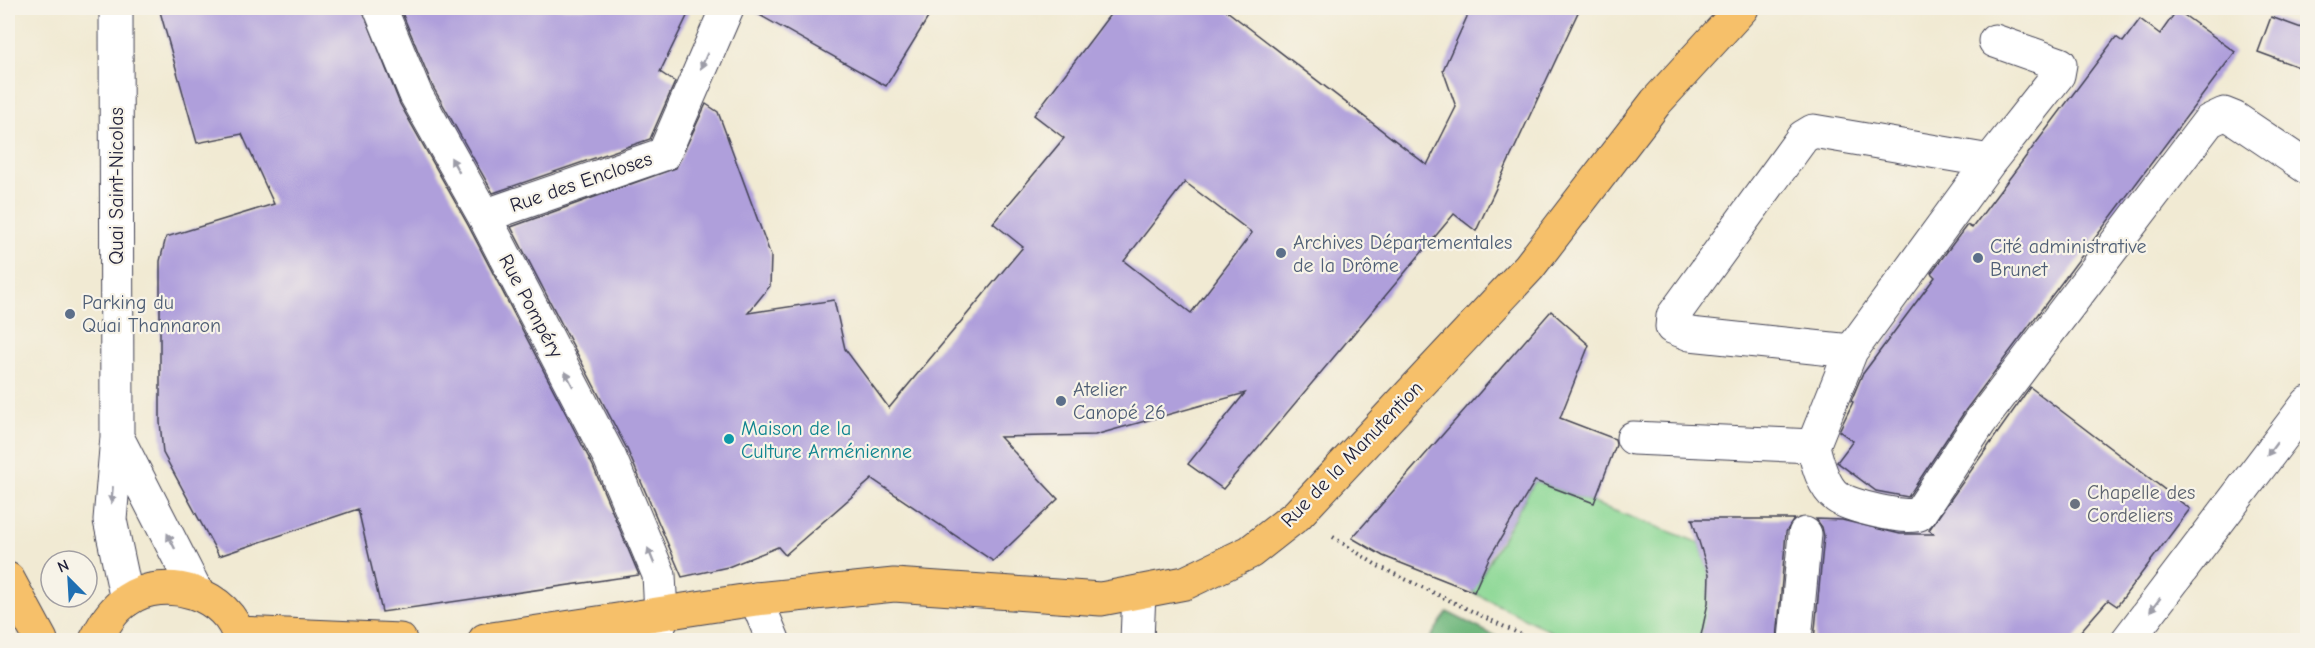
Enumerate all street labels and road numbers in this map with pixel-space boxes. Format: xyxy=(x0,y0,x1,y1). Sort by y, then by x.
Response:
street label: Quai Saint-Nicolas xyxy=(105,107,128,265)
street label: Rue des Encloses xyxy=(507,147,655,217)
street label: Rue Pompéry xyxy=(494,250,568,362)
street label: Rue de la Manutention xyxy=(1276,376,1428,532)

